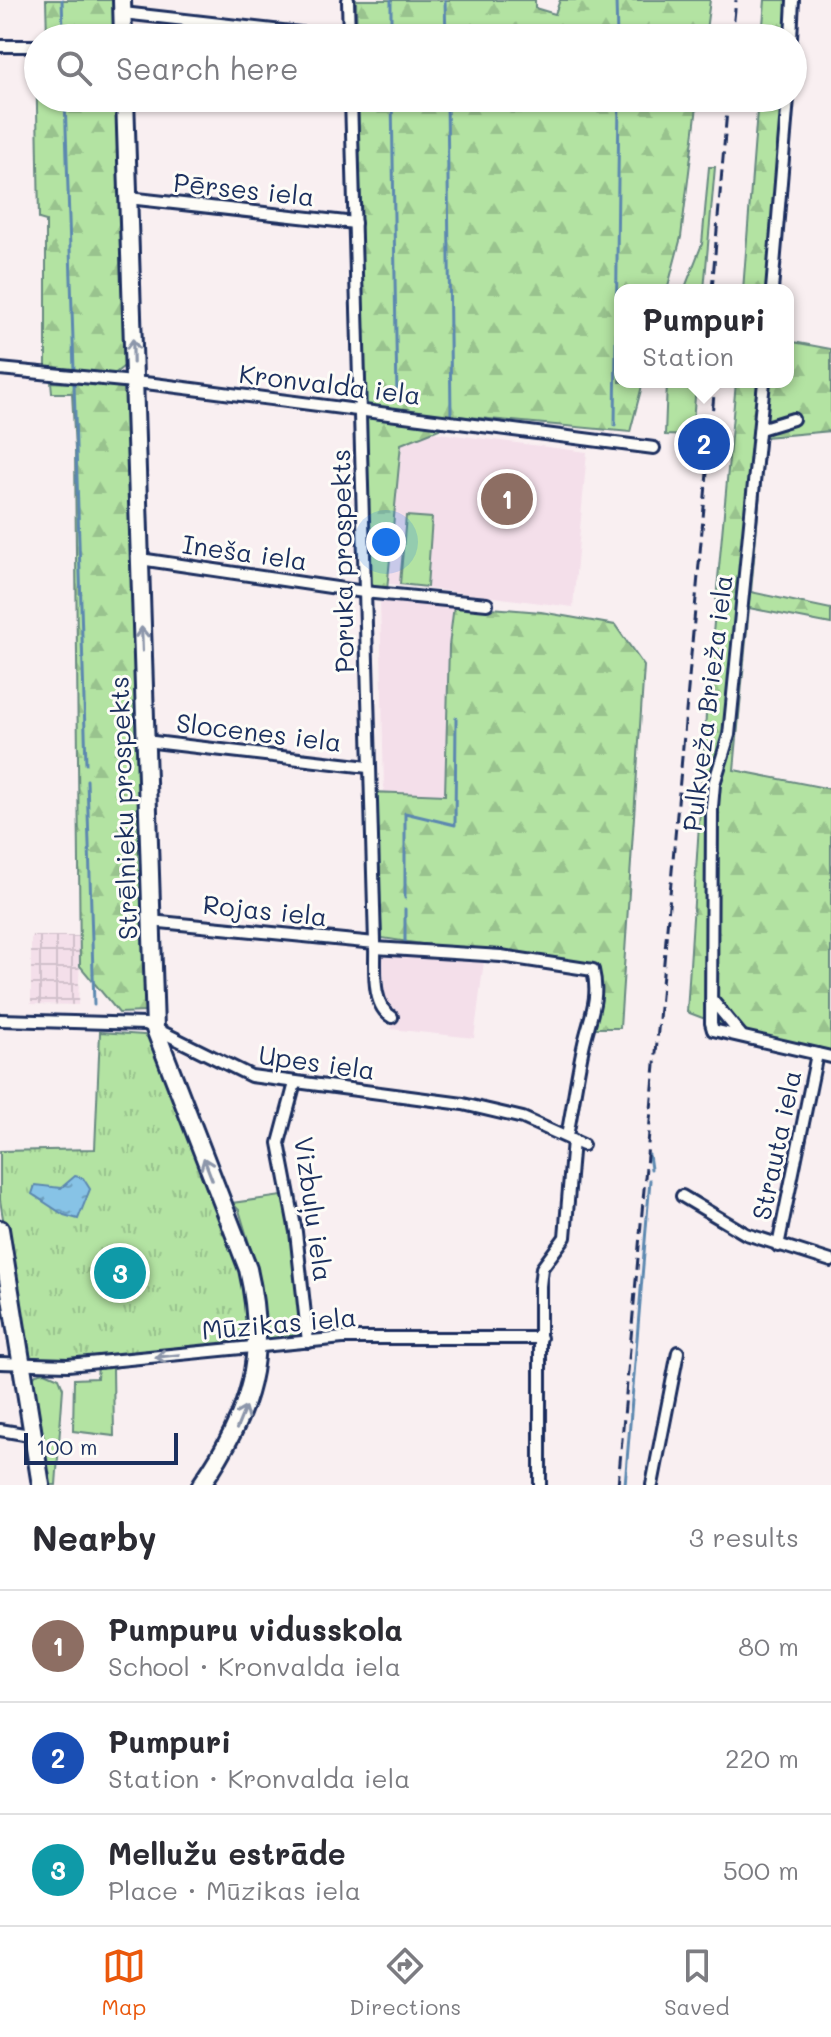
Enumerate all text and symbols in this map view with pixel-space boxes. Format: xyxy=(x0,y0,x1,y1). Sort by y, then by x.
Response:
search box xyxy=(24,24,807,112)
icon: search xyxy=(52,46,96,90)
text: Search here xyxy=(116,48,299,88)
street label: Pērses iela xyxy=(172,165,316,213)
popup xyxy=(614,284,794,388)
text: Pumpuri xyxy=(642,299,766,339)
one-way arrow xyxy=(125,338,141,365)
text: Station xyxy=(642,339,734,373)
street label: Kronvalda iela xyxy=(237,356,423,412)
pin: 2 xyxy=(678,414,730,474)
street label: Poruka prospekts xyxy=(323,449,361,673)
pin: 1 xyxy=(481,469,533,529)
your location xyxy=(366,522,406,562)
street label: Ineša iela xyxy=(180,526,310,578)
street label: Pulkveža Brieža iela xyxy=(674,573,740,833)
one-way arrow xyxy=(135,626,150,653)
street label: Strēlnieku prospekts xyxy=(101,676,145,940)
street label: Slocenes iela xyxy=(174,705,344,759)
street label: Rojas iela xyxy=(201,887,329,933)
street label: Upes iela xyxy=(257,1037,377,1087)
street label: Strauta iela xyxy=(744,1067,808,1223)
street label: Vizbuļu iela xyxy=(286,1134,341,1284)
one-way arrow xyxy=(200,1157,215,1182)
pin: 3 xyxy=(94,1243,146,1303)
street label: Mūzikas iela xyxy=(200,1299,358,1347)
one-way arrow xyxy=(154,1348,181,1363)
one-way arrow xyxy=(234,1406,249,1431)
scale bar xyxy=(24,1429,178,1465)
text: 100 m xyxy=(36,1432,98,1461)
text: Nearby xyxy=(32,1515,157,1560)
text: 3 results xyxy=(689,1520,799,1554)
text: Pumpuru vidusskola xyxy=(108,1609,403,1649)
text: 1 xyxy=(52,1629,64,1663)
text: 80 m xyxy=(738,1629,799,1663)
text: School · Kronvalda iela xyxy=(108,1649,401,1683)
text: Pumpuri xyxy=(108,1721,231,1761)
text: 2 xyxy=(51,1741,65,1775)
text: 220 m xyxy=(725,1741,799,1775)
text: Station · Kronvalda iela xyxy=(108,1761,410,1795)
text: Mellužu estrāde xyxy=(108,1833,346,1873)
text: 3 xyxy=(50,1853,66,1887)
text: 500 m xyxy=(723,1853,799,1887)
text: Place · Mūzikas iela xyxy=(108,1873,361,1907)
tab: Map xyxy=(102,1944,146,2021)
tab: Directions xyxy=(349,1944,461,2021)
tab: Saved xyxy=(664,1944,729,2021)

